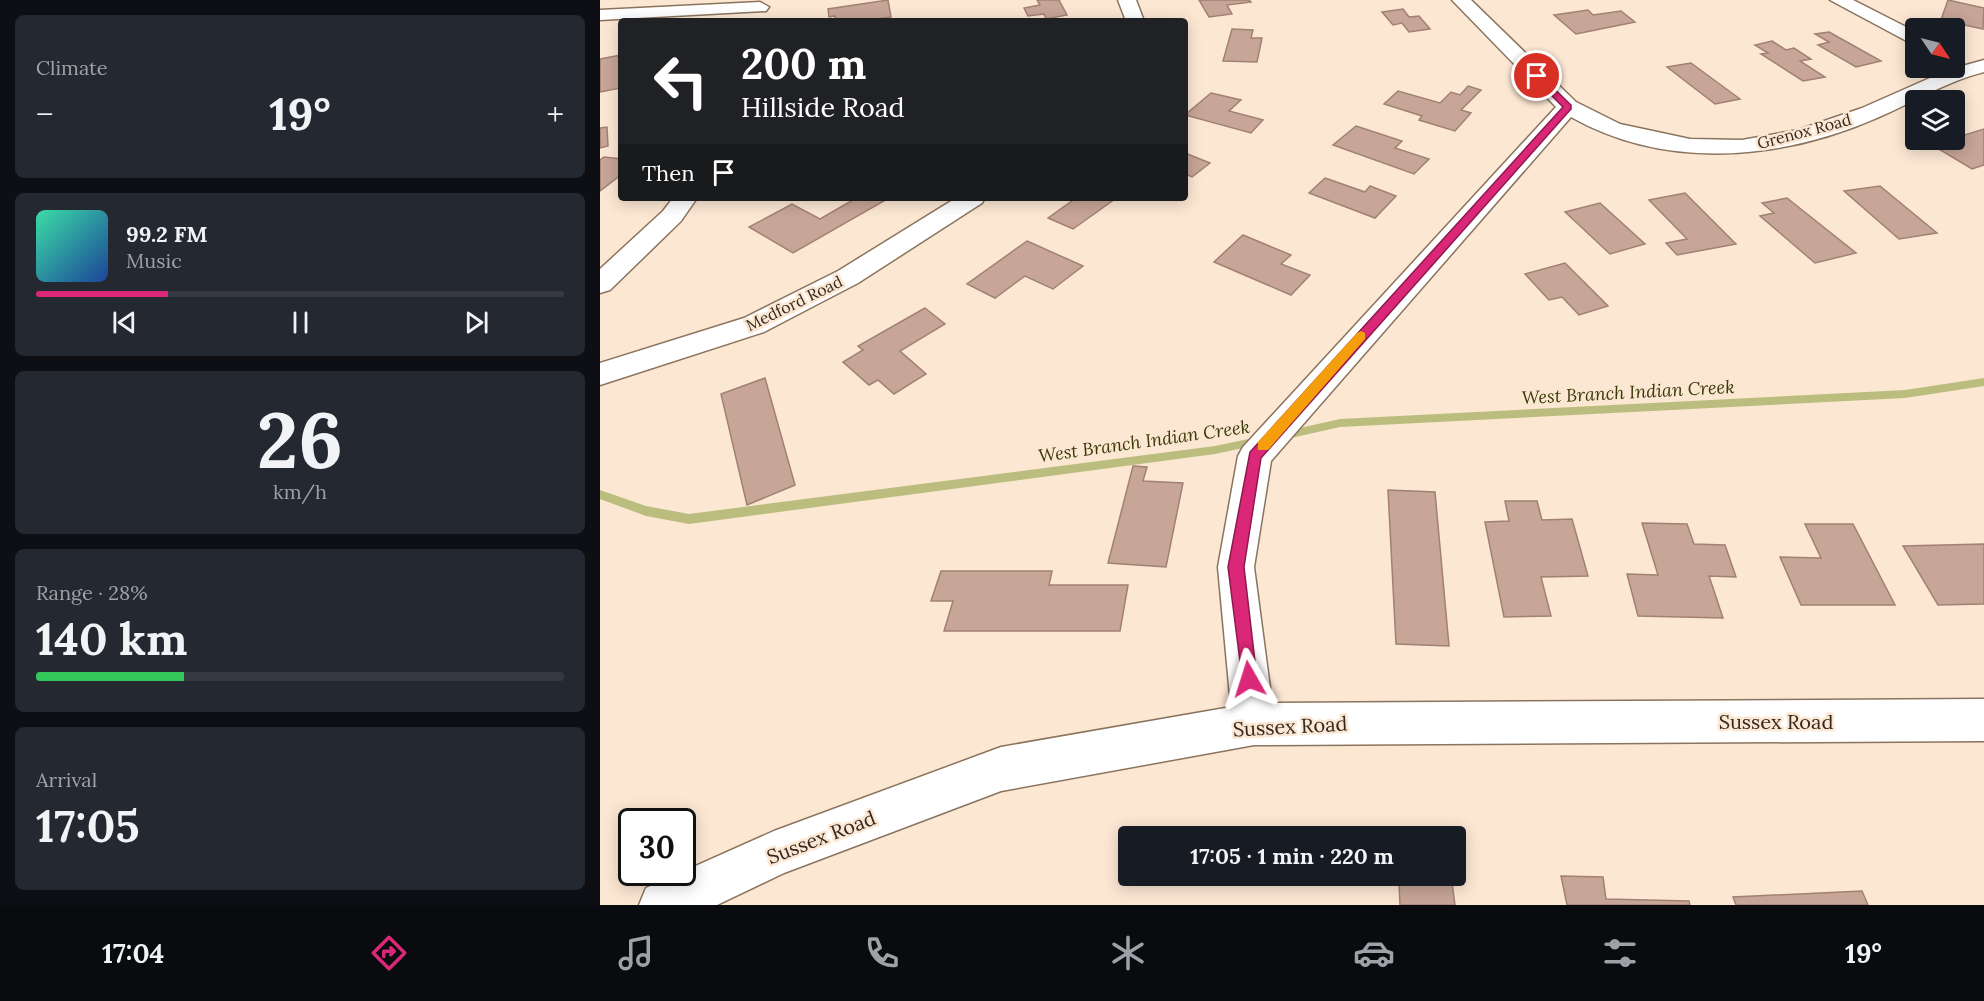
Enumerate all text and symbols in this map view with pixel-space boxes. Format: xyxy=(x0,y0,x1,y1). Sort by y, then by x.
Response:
north arrow xyxy=(1905,18,1965,78)
map controls xyxy=(1905,18,1965,150)
text: 200 m xyxy=(741,37,867,91)
icon: left xyxy=(642,42,720,120)
pin xyxy=(1511,50,1562,101)
text: Climate xyxy=(36,55,108,80)
icon: arrive xyxy=(1520,59,1553,92)
text: 19° xyxy=(269,85,331,142)
text: Hillside Road xyxy=(741,90,905,124)
button: layers xyxy=(1905,90,1965,150)
text: − xyxy=(36,93,54,135)
text: + xyxy=(546,93,564,135)
street label: Grenox Road xyxy=(1755,109,1854,153)
icon: arrive xyxy=(707,156,740,189)
text: Then xyxy=(642,159,695,187)
text: 99.2 FM xyxy=(126,220,208,248)
text: Music xyxy=(126,248,182,273)
street label: Medford Road xyxy=(742,271,846,335)
icon: previous xyxy=(108,306,141,339)
icon: pause xyxy=(284,306,317,339)
icon: next xyxy=(460,306,493,339)
water label: West Branch Indian Creek xyxy=(1521,375,1735,409)
text: 26 xyxy=(257,390,343,489)
water label: West Branch Indian Creek xyxy=(1037,415,1251,467)
text: km/h xyxy=(273,479,327,504)
text: Range · 28% xyxy=(36,580,148,605)
text: 140 km xyxy=(36,610,187,667)
position arrow xyxy=(1217,647,1281,711)
street label: Sussex Road xyxy=(1719,709,1833,734)
street label: Sussex Road xyxy=(1232,711,1348,741)
text: Arrival xyxy=(36,767,97,792)
text: 17:05 xyxy=(36,797,140,854)
street label: Sussex Road xyxy=(763,805,879,869)
speed limit sign: 30 xyxy=(618,808,696,886)
text: 17:05 · 1 min · 220 m xyxy=(1190,842,1394,870)
icon: directions xyxy=(368,932,410,974)
icon: music xyxy=(615,932,657,974)
icon: phone xyxy=(861,932,903,974)
icon: climate xyxy=(1107,932,1149,974)
icon: car xyxy=(1353,932,1395,974)
icon: filters xyxy=(1599,932,1641,974)
text: 17:04 xyxy=(102,936,164,970)
text: 19° xyxy=(1845,936,1882,970)

